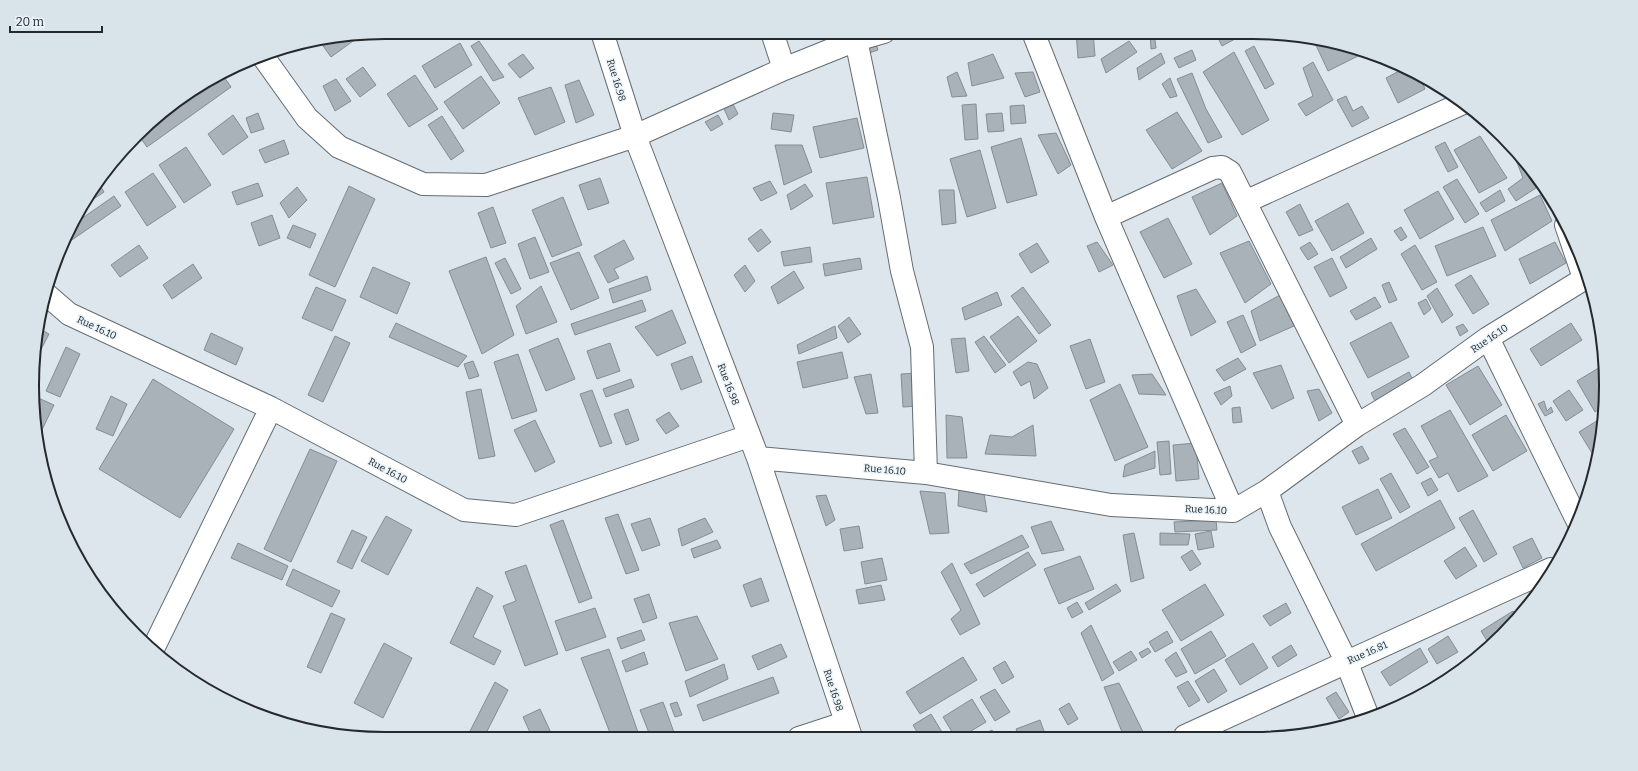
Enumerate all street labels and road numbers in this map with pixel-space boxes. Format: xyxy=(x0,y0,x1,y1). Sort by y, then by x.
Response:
street label: Rue 16.98 xyxy=(604,58,628,103)
street label: Rue 16.10 xyxy=(75,314,118,342)
street label: Rue 16.10 xyxy=(1469,322,1510,356)
street label: Rue 16.98 xyxy=(715,362,742,407)
street label: Rue 16.10 xyxy=(366,456,409,486)
street label: Rue 16.10 xyxy=(863,462,907,478)
street label: Rue 16.10 xyxy=(1185,503,1227,517)
street label: Rue 16.81 xyxy=(1346,639,1389,667)
street label: Rue 16.98 xyxy=(821,668,846,713)

